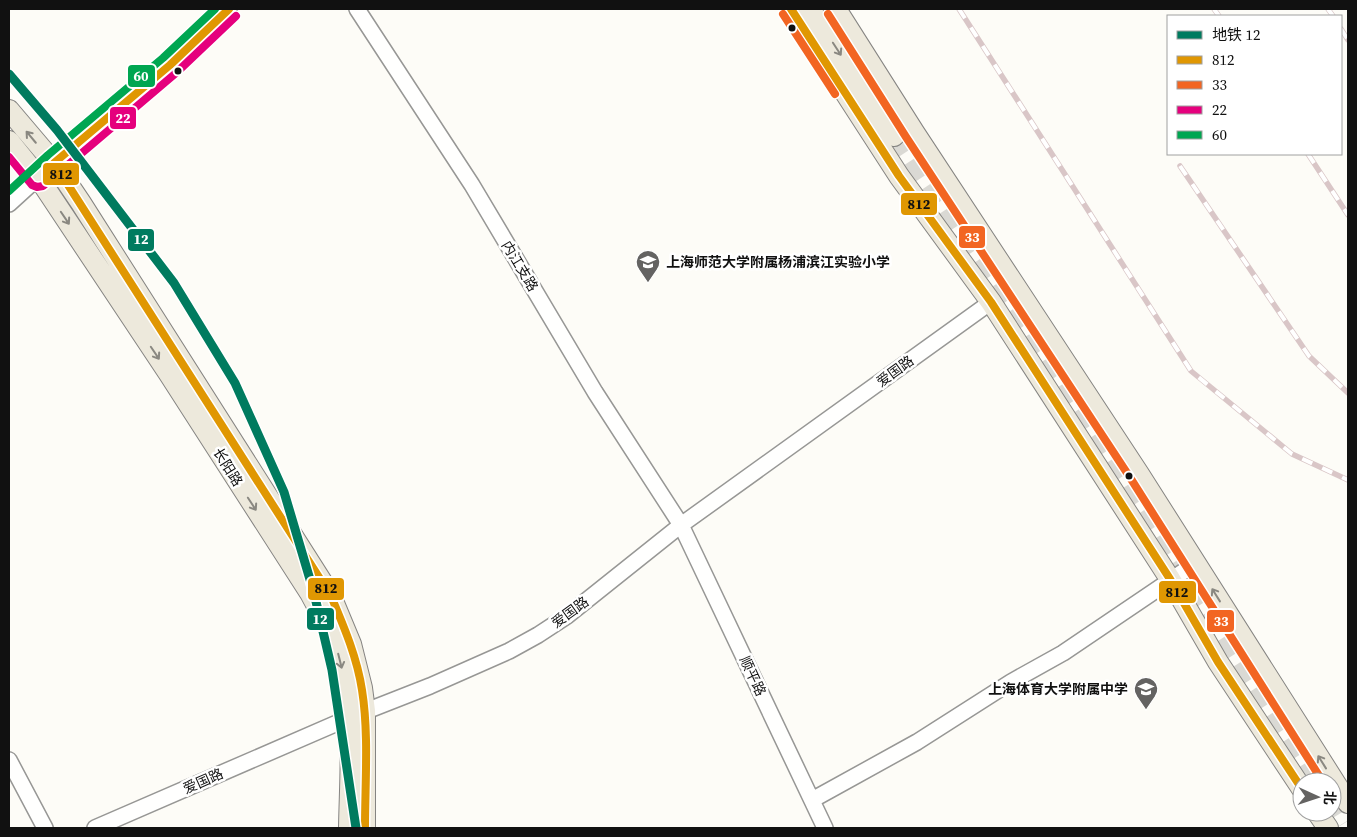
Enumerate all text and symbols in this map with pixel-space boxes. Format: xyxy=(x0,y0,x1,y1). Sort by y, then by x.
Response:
legend xyxy=(1167,15,1342,155)
unlabelled marker xyxy=(787,23,797,33)
text: 地铁 12 xyxy=(1212,24,1261,45)
one-way arrow xyxy=(832,42,842,56)
text: 812 xyxy=(1212,49,1235,70)
line badge: 60 xyxy=(127,64,156,88)
text: 60 xyxy=(133,66,149,86)
unlabelled marker xyxy=(173,66,183,76)
text: 33 xyxy=(1212,74,1227,95)
text: 22 xyxy=(1212,99,1227,120)
line badge: 22 xyxy=(109,106,137,130)
text: 22 xyxy=(115,108,131,128)
text: 60 xyxy=(1212,124,1227,145)
one-way arrow xyxy=(26,130,37,143)
line badge: 812 xyxy=(42,162,80,186)
text: 812 xyxy=(50,164,73,184)
line badge: 812 xyxy=(900,192,938,216)
text: 812 xyxy=(908,194,931,214)
one-way arrow xyxy=(60,210,70,224)
line badge: 33 xyxy=(958,225,986,249)
text: 33 xyxy=(964,227,980,247)
line badge: 12 xyxy=(127,228,155,252)
text: 12 xyxy=(133,229,149,249)
street label: 内江支路 xyxy=(497,237,543,295)
school or university icon: 上海师范大学附属杨浦滨江实验小学 xyxy=(635,249,661,283)
place label: 上海师范大学附属杨浦滨江实验小学 xyxy=(666,252,890,272)
one-way arrow xyxy=(150,345,160,359)
street label: 爱国路 xyxy=(872,351,918,391)
street label: 长阳路 xyxy=(208,444,248,490)
unlabelled marker xyxy=(1124,471,1134,481)
one-way arrow xyxy=(248,497,258,511)
line badge: 812 xyxy=(307,577,345,601)
text: 812 xyxy=(315,578,338,598)
line badge: 812 xyxy=(1158,580,1197,604)
text: 812 xyxy=(1166,582,1189,602)
one-way arrow xyxy=(1211,588,1221,602)
street label: 爱国路 xyxy=(547,592,593,632)
line badge: 12 xyxy=(306,607,335,631)
text: 12 xyxy=(312,609,328,629)
line badge: 33 xyxy=(1206,609,1235,633)
text: 33 xyxy=(1213,611,1229,631)
one-way arrow xyxy=(336,652,345,668)
street label: 顺平路 xyxy=(735,653,771,699)
school or university icon: 上海体育大学附属中学 xyxy=(1133,676,1159,710)
place label: 上海体育大学附属中学 xyxy=(988,679,1128,699)
one-way arrow xyxy=(1317,755,1327,769)
street label: 爱国路 xyxy=(180,763,226,799)
north arrow xyxy=(1292,772,1342,822)
text: 北 xyxy=(1320,790,1340,805)

